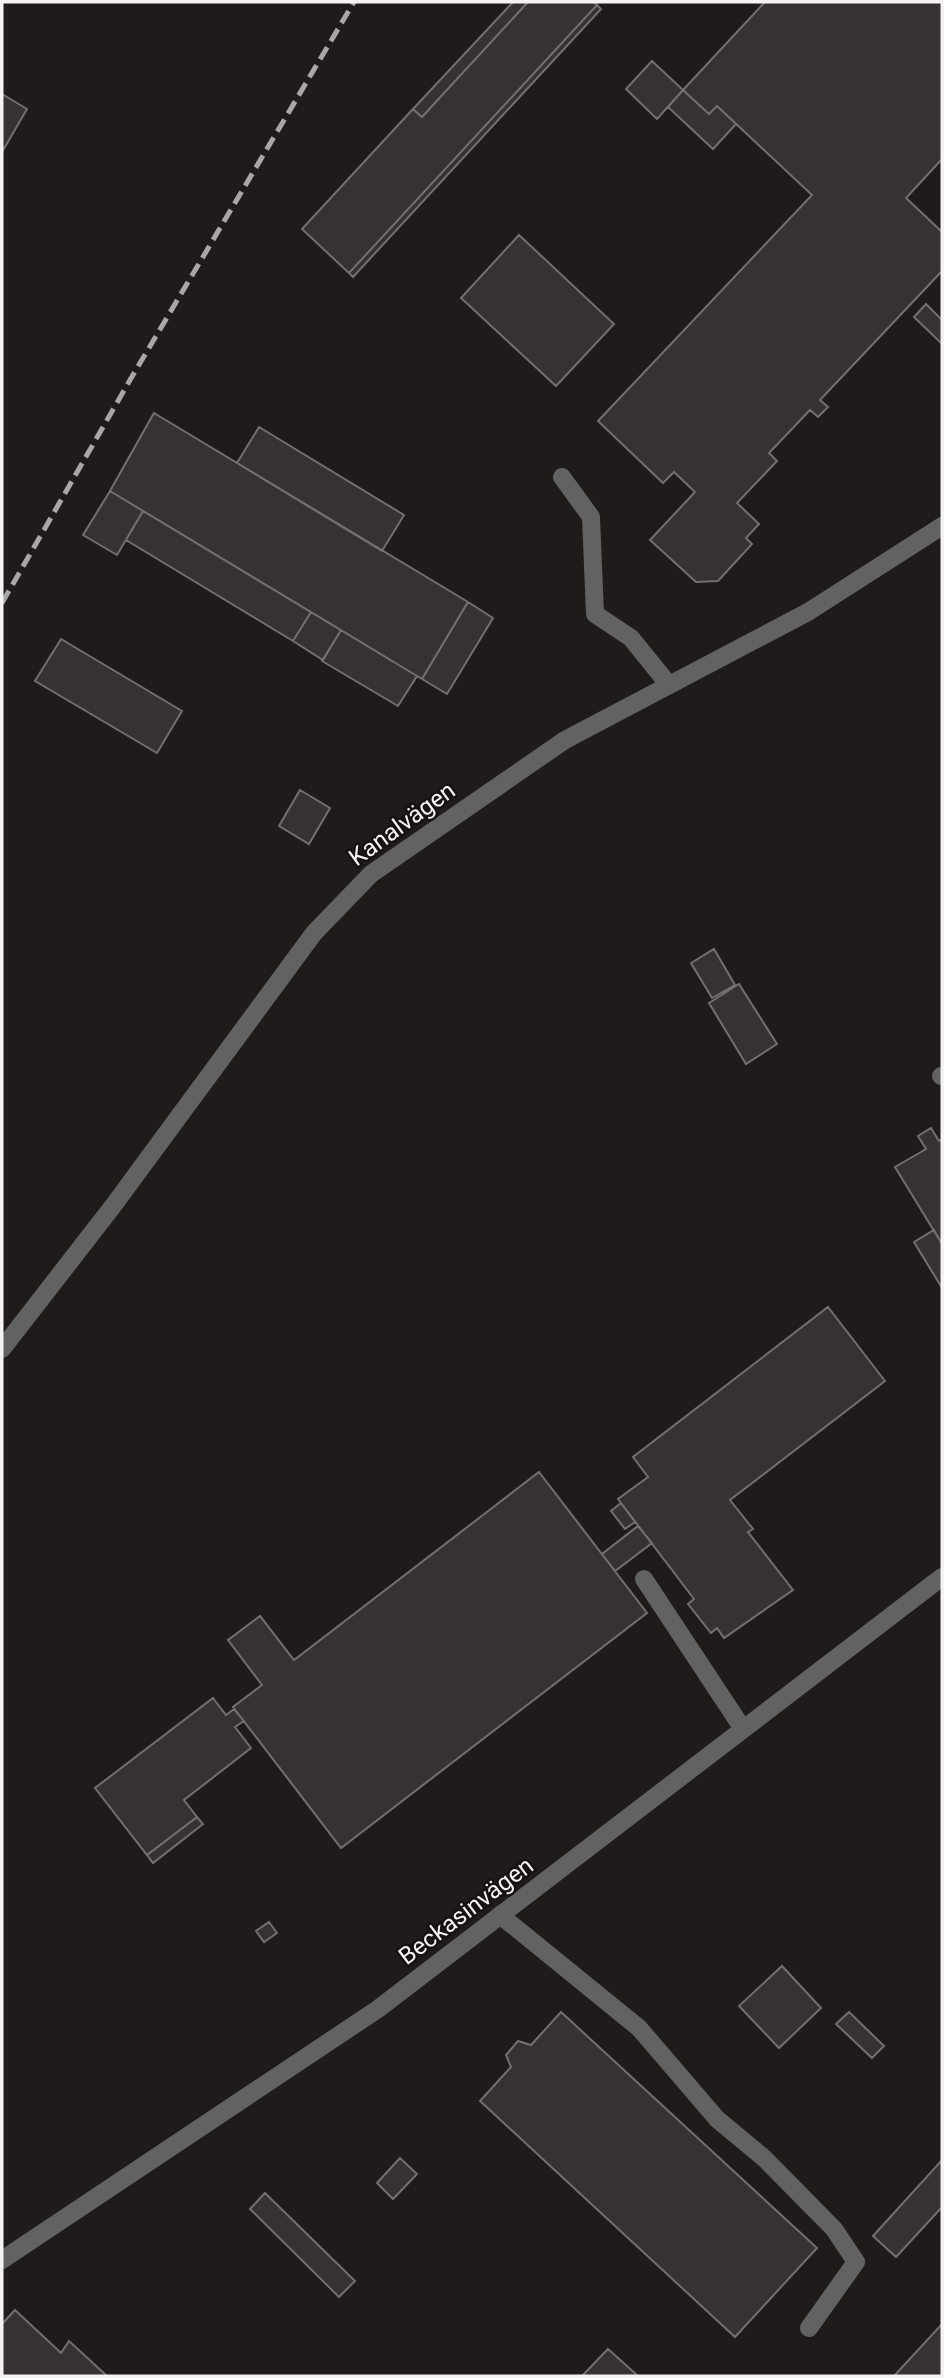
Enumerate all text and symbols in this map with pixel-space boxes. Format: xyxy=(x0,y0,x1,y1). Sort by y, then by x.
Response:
street label: Kanalvägen xyxy=(344,776,460,872)
street label: Beckasinvägen xyxy=(393,1851,539,1971)

